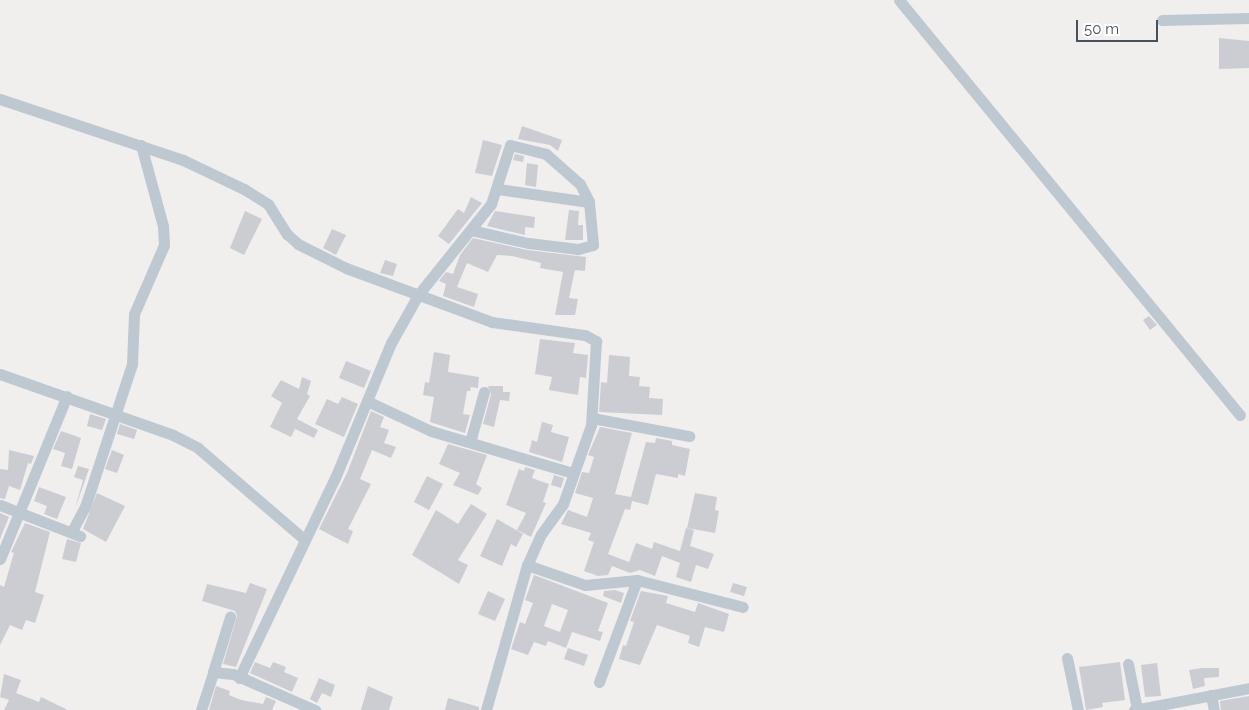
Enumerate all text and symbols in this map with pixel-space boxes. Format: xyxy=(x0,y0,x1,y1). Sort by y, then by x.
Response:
scale bar xyxy=(1079,10,1162,42)
text: 50 m xyxy=(1084,20,1119,38)

